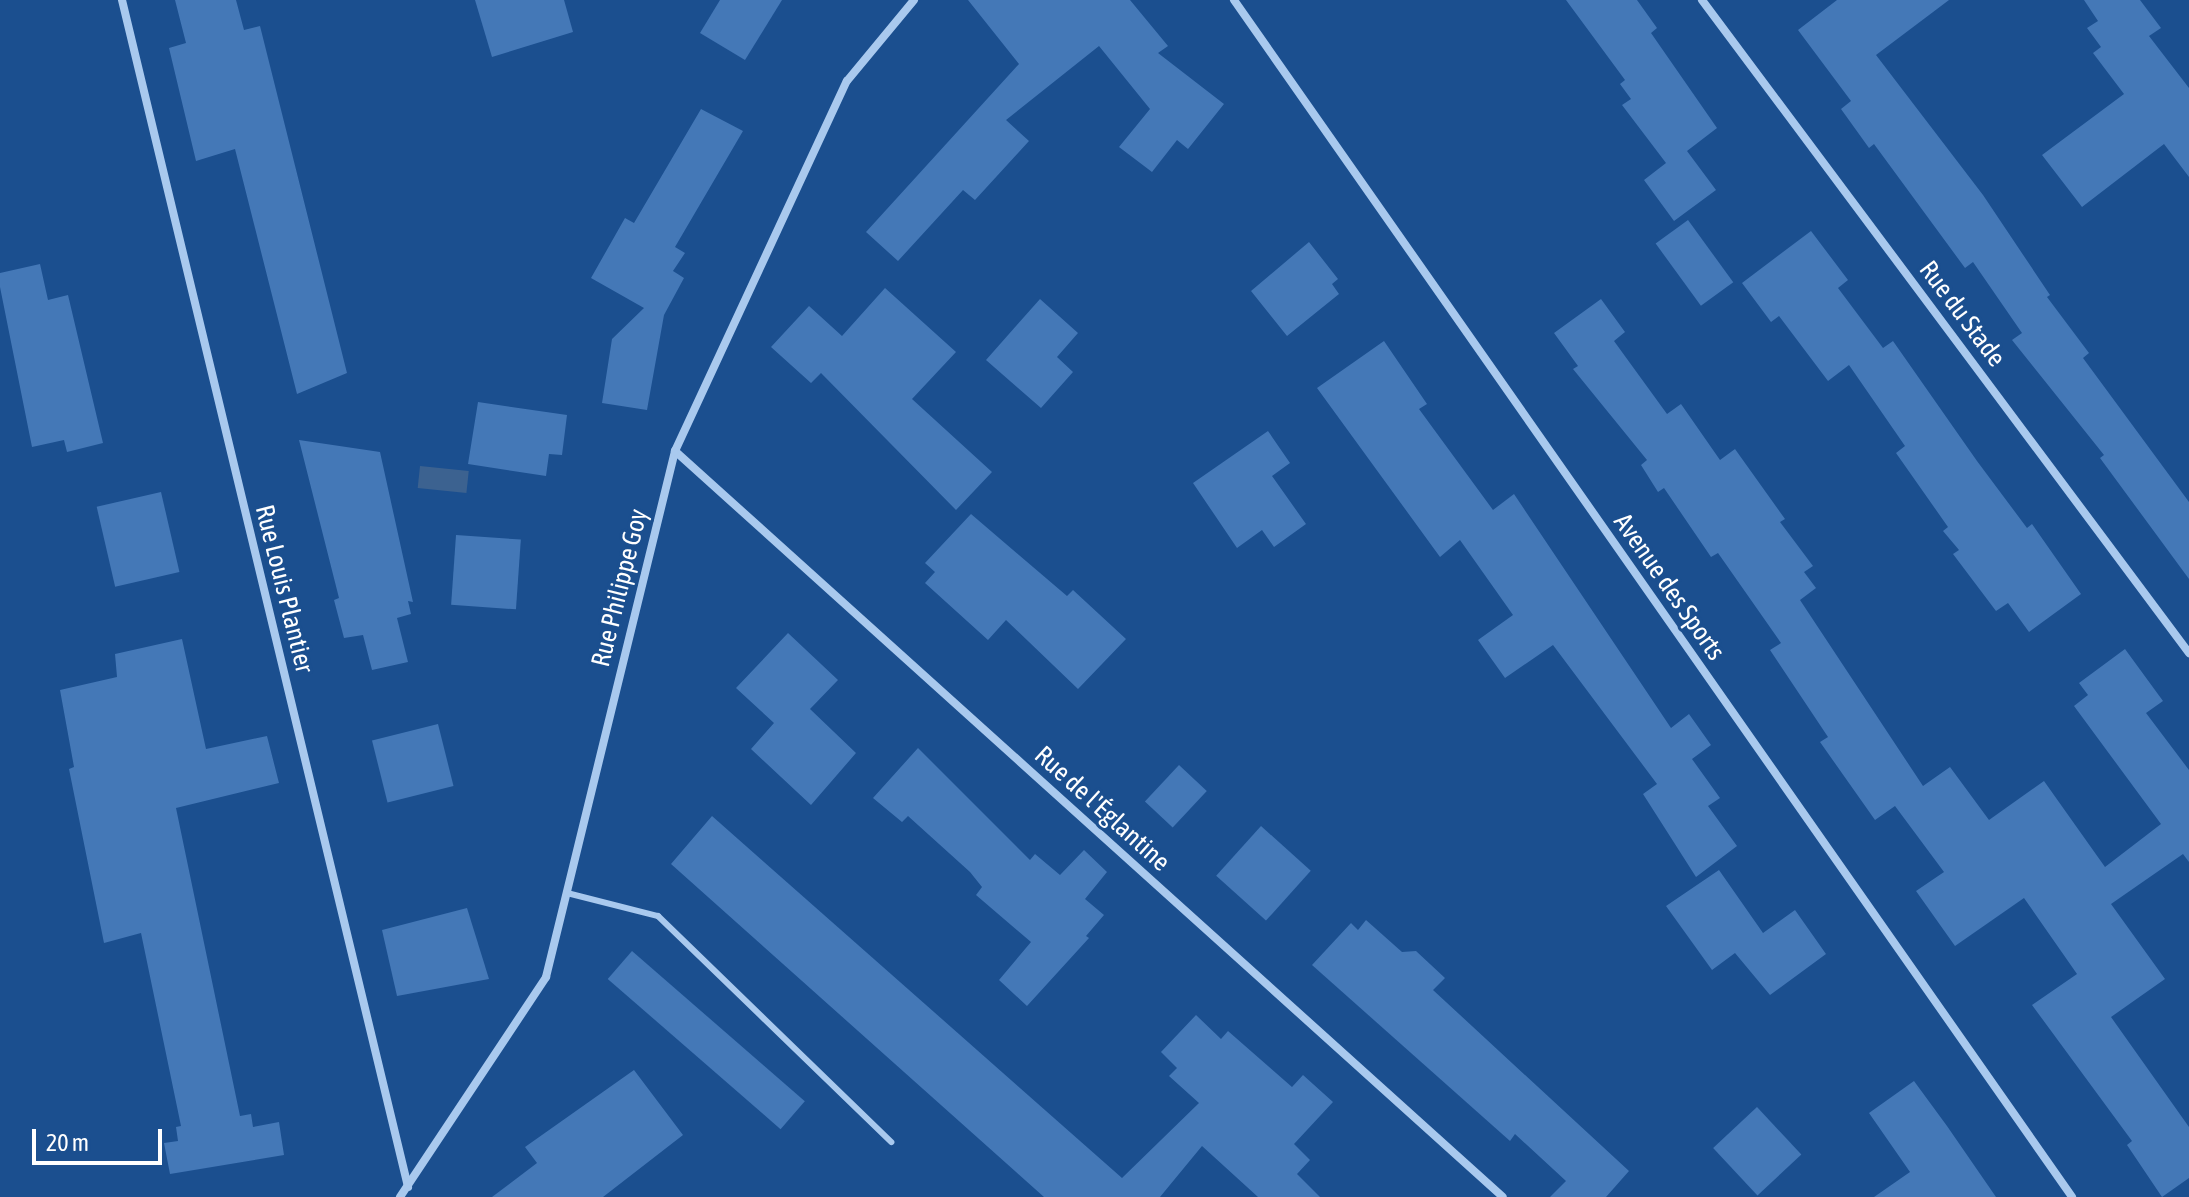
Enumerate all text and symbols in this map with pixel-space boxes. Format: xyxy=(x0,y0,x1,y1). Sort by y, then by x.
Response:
street label: Rue du Stade xyxy=(1912,255,2012,373)
street label: Rue Louis Plantier xyxy=(248,502,320,676)
street label: Rue Philippe Goy xyxy=(585,506,655,670)
street label: Avenue des Sports xyxy=(1607,508,1731,666)
street label: Rue de l'Églantine xyxy=(1028,740,1176,878)
scale bar xyxy=(36,1113,166,1163)
text: 20 m xyxy=(46,1129,89,1156)

